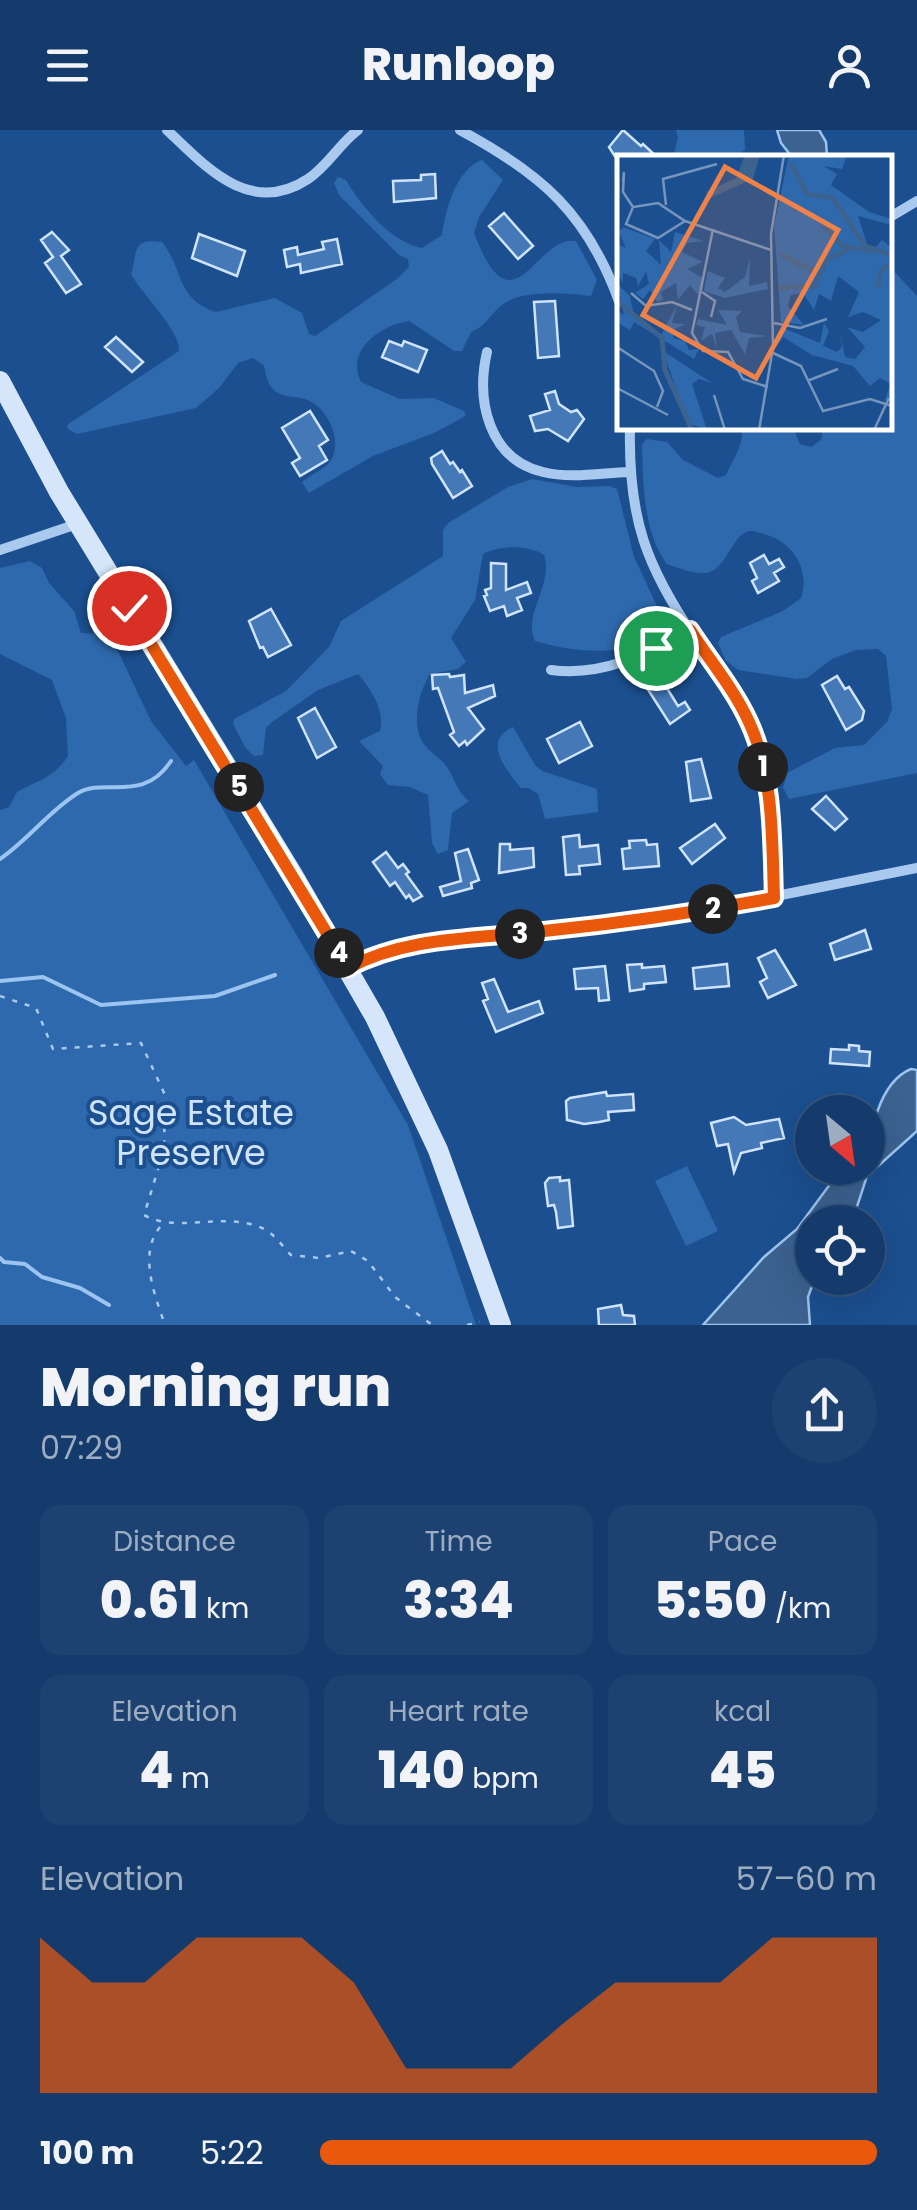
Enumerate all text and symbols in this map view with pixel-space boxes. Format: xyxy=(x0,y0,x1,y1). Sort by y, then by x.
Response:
text: Runloop xyxy=(362,33,555,96)
icon: menu xyxy=(40,38,95,93)
icon: person xyxy=(822,38,877,93)
inset map xyxy=(617,155,892,430)
pin xyxy=(87,566,172,651)
icon: check xyxy=(102,581,157,636)
pin xyxy=(614,606,699,691)
icon: arrive xyxy=(629,621,684,676)
pin: 1 xyxy=(738,742,788,792)
text: 1 xyxy=(758,747,768,786)
pin: 5 xyxy=(214,762,264,812)
text: 5 xyxy=(230,767,248,806)
pin: 2 xyxy=(688,884,738,934)
text: 2 xyxy=(705,889,721,928)
pin: 3 xyxy=(495,909,545,959)
text: 3 xyxy=(512,914,528,953)
pin: 4 xyxy=(314,928,364,978)
text: 4 xyxy=(330,933,348,972)
park label: Sage Estate Preserve xyxy=(88,1088,294,1177)
north arrow xyxy=(795,1095,885,1185)
map controls xyxy=(795,1095,885,1295)
button: locate xyxy=(795,1205,885,1295)
text: Morning run xyxy=(40,1348,391,1425)
button: share xyxy=(772,1358,877,1463)
text: 07:29 xyxy=(40,1425,123,1470)
text: Distance xyxy=(113,1522,236,1561)
text: Time xyxy=(424,1522,493,1561)
text: Pace xyxy=(708,1522,777,1561)
text: 0.61 xyxy=(100,1565,199,1636)
text: 3:34 xyxy=(403,1565,514,1636)
text: 5:50 xyxy=(654,1565,767,1636)
text: km xyxy=(199,1589,249,1628)
text: /km xyxy=(767,1589,831,1628)
text: Elevation xyxy=(111,1692,238,1731)
text: Heart rate xyxy=(388,1692,529,1731)
text: kcal xyxy=(714,1692,771,1731)
text: 4 xyxy=(139,1735,174,1806)
text: 140 xyxy=(378,1735,465,1806)
text: 45 xyxy=(709,1735,776,1806)
text: m xyxy=(174,1759,210,1798)
text: bpm xyxy=(465,1759,539,1798)
text: Elevation xyxy=(40,1856,184,1901)
text: 57–60 m xyxy=(736,1856,877,1901)
text: 100 m xyxy=(40,2130,134,2175)
text: 5:22 xyxy=(200,2130,264,2175)

